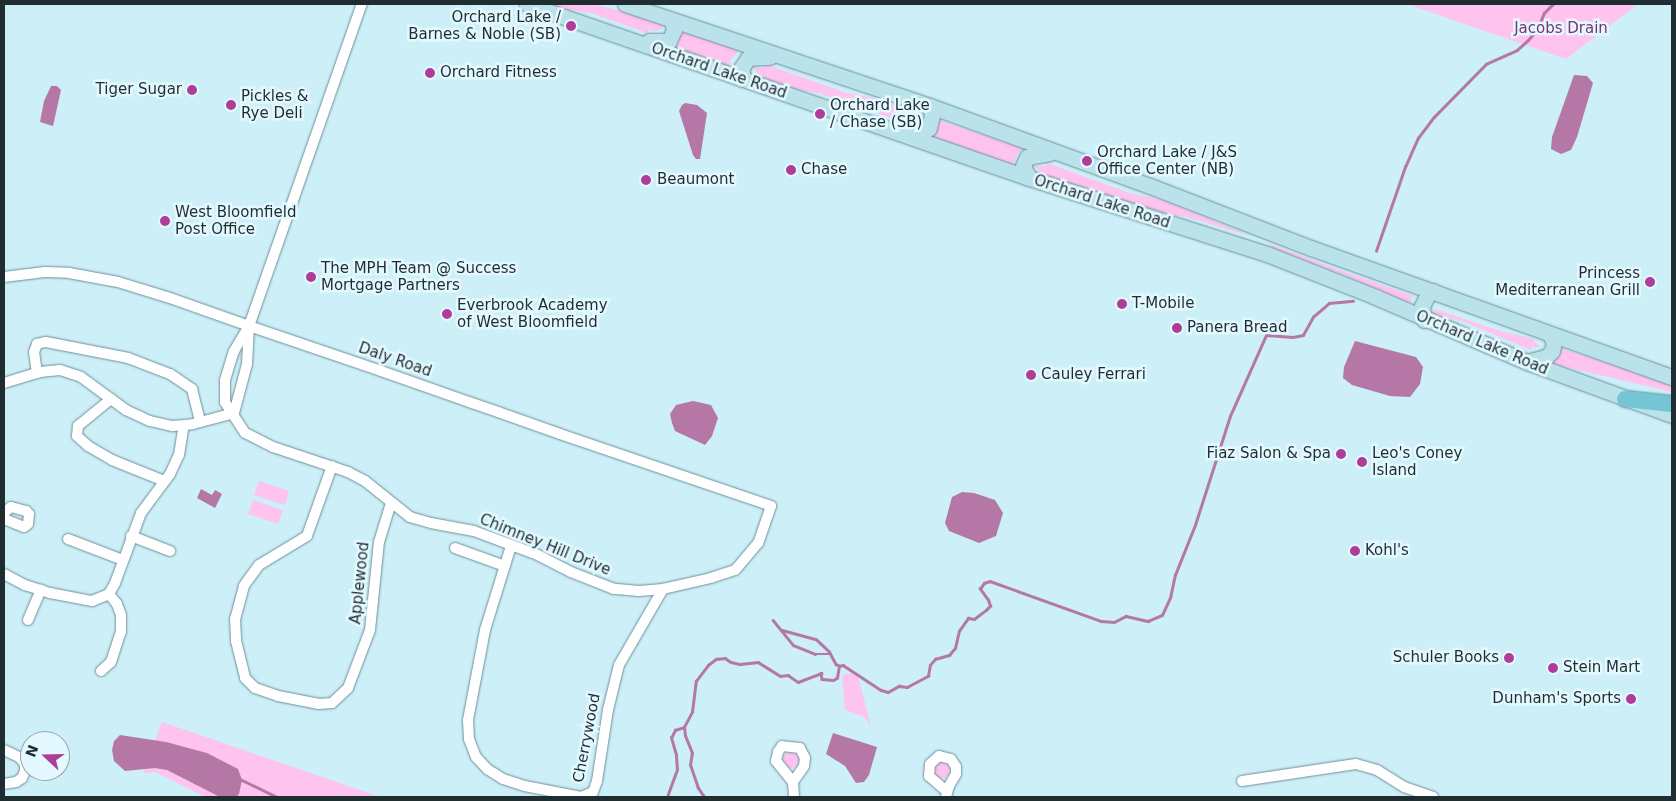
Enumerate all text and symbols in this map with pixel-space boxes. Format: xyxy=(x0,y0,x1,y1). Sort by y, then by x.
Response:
place label: Orchard Lake / Barnes & Noble (SB) xyxy=(408,8,561,43)
marker: Orchard Lake / Barnes & Noble (SB) xyxy=(565,20,577,32)
park label: Jacobs Drain xyxy=(1514,20,1608,38)
street label: Orchard Lake Road xyxy=(649,39,789,103)
place label: Orchard Fitness xyxy=(440,64,557,82)
marker: Orchard Fitness xyxy=(424,67,436,79)
place label: Tiger Sugar xyxy=(96,81,182,99)
marker: Tiger Sugar xyxy=(186,84,198,96)
place label: Pickles & Rye Deli xyxy=(241,87,308,122)
place label: Orchard Lake / Chase (SB) xyxy=(830,96,930,131)
marker: Pickles & Rye Deli xyxy=(225,99,237,111)
marker: Orchard Lake / Chase (SB) xyxy=(814,108,826,120)
place label: Orchard Lake / J&S Office Center (NB) xyxy=(1097,143,1237,178)
marker: Orchard Lake / J&S Office Center (NB) xyxy=(1081,155,1093,167)
place label: Chase xyxy=(801,161,847,179)
marker: Chase xyxy=(785,164,797,176)
place label: Beaumont xyxy=(657,171,734,189)
street label: Orchard Lake Road xyxy=(1032,171,1172,233)
marker: Beaumont xyxy=(639,173,653,187)
place label: West Bloomfield Post Office xyxy=(175,203,296,238)
marker: West Bloomfield Post Office xyxy=(159,215,171,227)
place label: The MPH Team @ Success Mortgage Partners xyxy=(321,259,516,294)
place label: Princess Mediterranean Grill xyxy=(1495,264,1640,299)
marker: The MPH Team @ Success Mortgage Partners xyxy=(305,271,317,283)
marker: Princess Mediterranean Grill xyxy=(1644,276,1656,288)
place label: T-Mobile xyxy=(1132,295,1194,313)
place label: Everbrook Academy of West Bloomfield xyxy=(457,296,608,331)
marker: T-Mobile xyxy=(1116,298,1128,310)
street label: Orchard Lake Road xyxy=(1413,307,1551,379)
marker: Everbrook Academy of West Bloomfield xyxy=(441,308,453,320)
place label: Panera Bread xyxy=(1187,319,1287,337)
marker: Panera Bread xyxy=(1171,322,1183,334)
street label: Daly Road xyxy=(356,339,434,381)
place label: Cauley Ferrari xyxy=(1041,366,1146,384)
marker: Cauley Ferrari xyxy=(1025,369,1037,381)
place label: Leo's Coney Island xyxy=(1372,444,1462,479)
place label: Fiaz Salon & Spa xyxy=(1206,445,1331,463)
marker: Fiaz Salon & Spa xyxy=(1335,448,1347,460)
marker: Leo's Coney Island xyxy=(1356,456,1368,468)
street label: Chimney Hill Drive xyxy=(477,510,613,580)
street label: Applewood xyxy=(347,541,373,625)
place label: Kohl's xyxy=(1365,542,1409,560)
marker: Kohl's xyxy=(1349,545,1361,557)
place label: Schuler Books xyxy=(1393,649,1499,667)
marker: Schuler Books xyxy=(1503,652,1515,664)
place label: Stein Mart xyxy=(1563,659,1640,677)
marker: Stein Mart xyxy=(1547,662,1559,674)
place label: Dunham's Sports xyxy=(1492,690,1621,708)
street label: Cherrywood xyxy=(570,692,604,784)
marker: Dunham's Sports xyxy=(1625,693,1637,705)
north arrow xyxy=(20,731,70,781)
text: N xyxy=(22,743,41,759)

